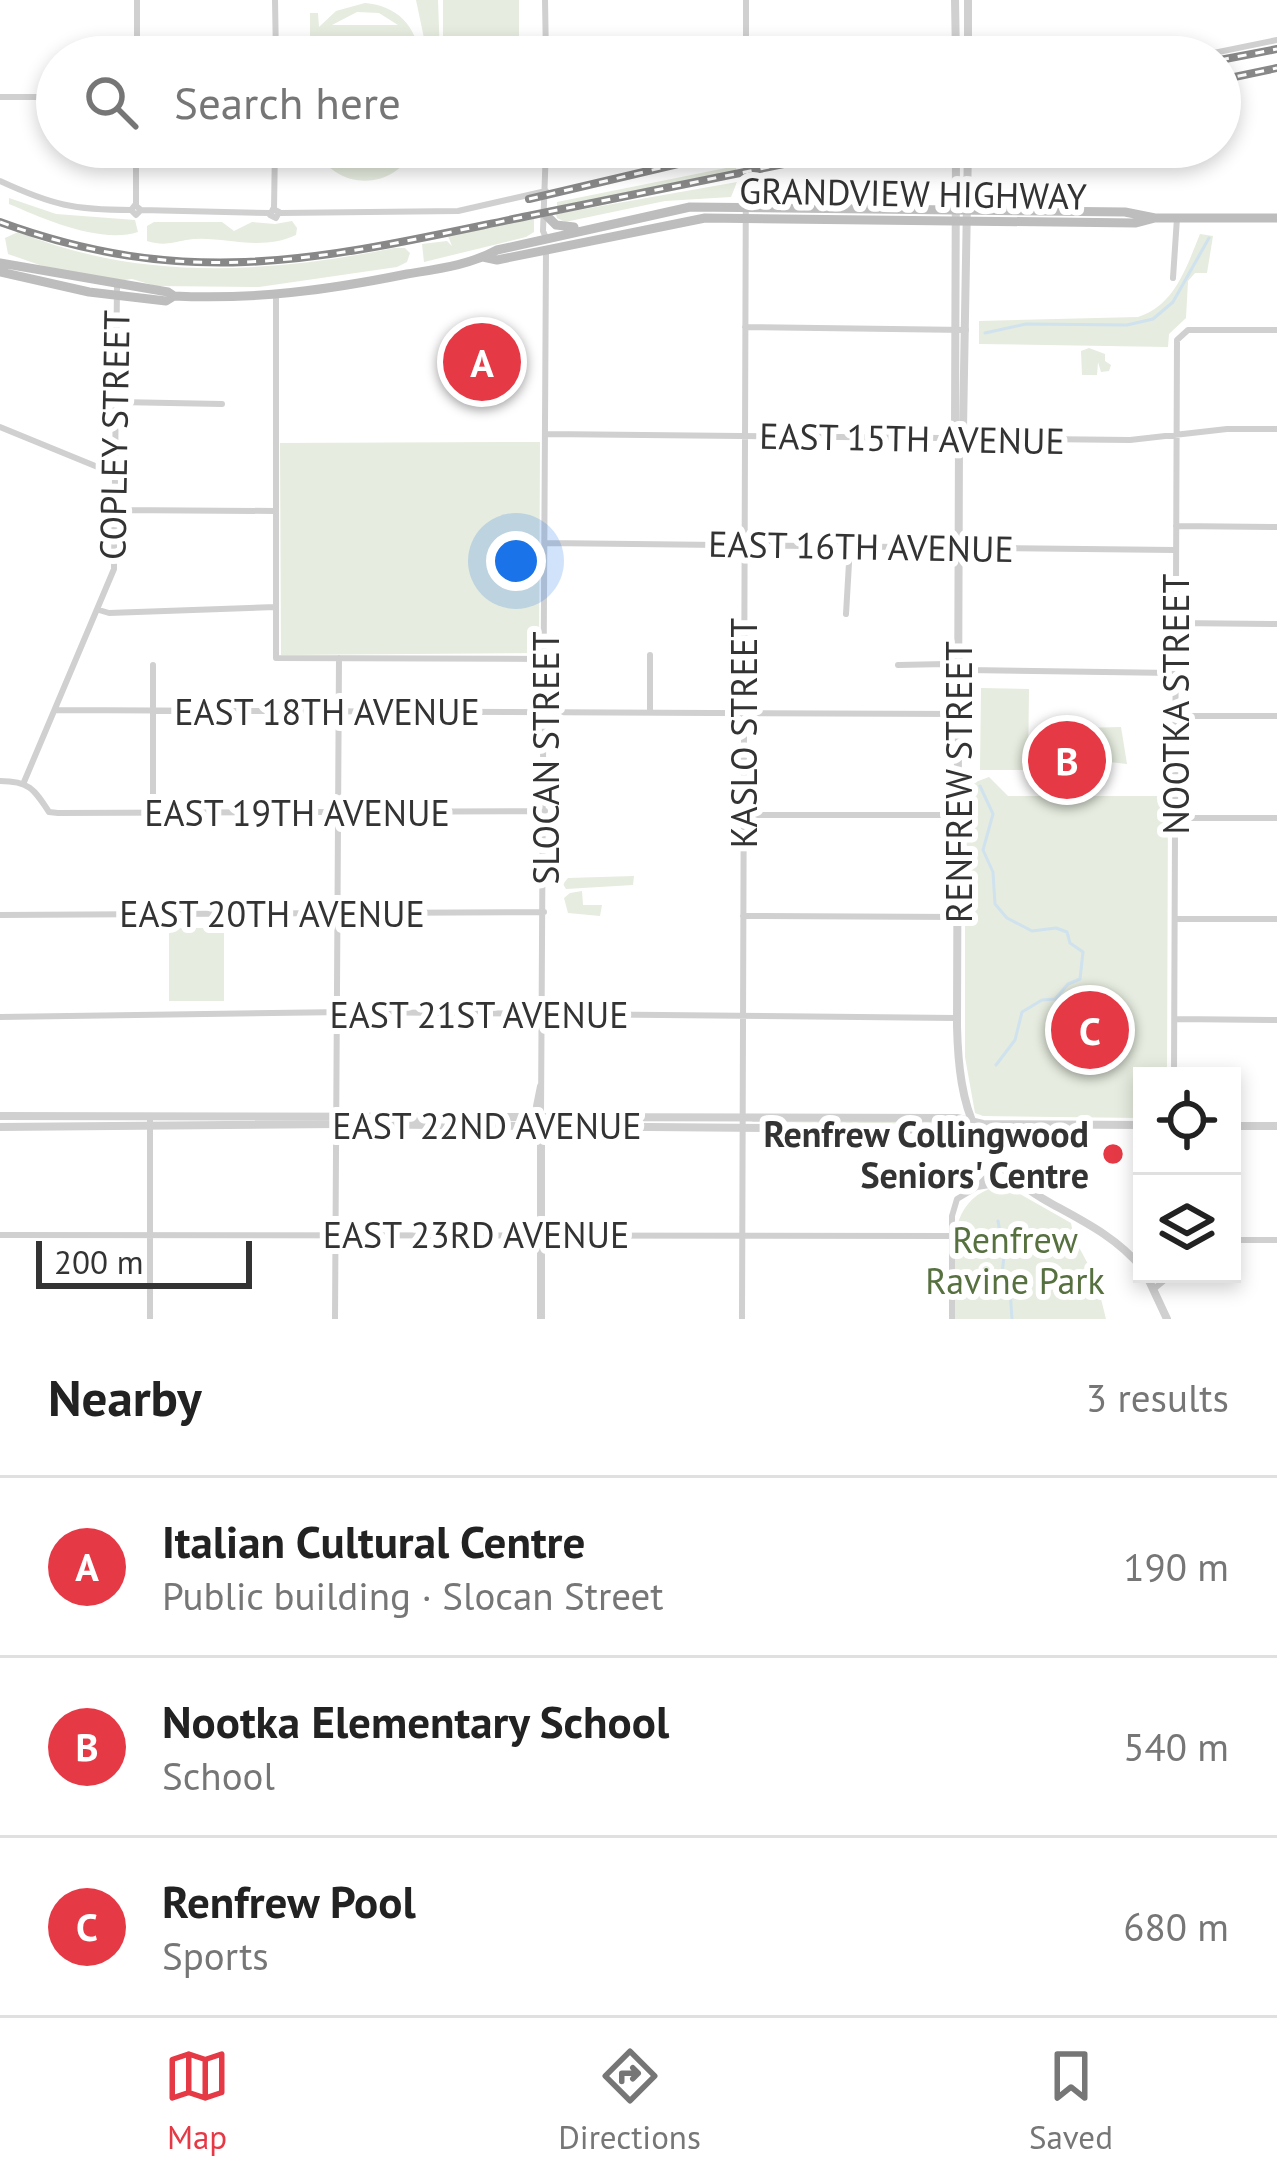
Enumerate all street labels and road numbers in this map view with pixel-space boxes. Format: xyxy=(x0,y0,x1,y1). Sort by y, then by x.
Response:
street label: GRANDVIEW HIGHWAY xyxy=(739,166,1087,220)
street label: COPLEY STREET xyxy=(88,310,140,560)
street label: EAST 15TH AVENUE xyxy=(759,412,1065,464)
street label: EAST 16TH AVENUE xyxy=(708,520,1014,572)
street label: NOOTKA STREET xyxy=(1152,574,1199,834)
street label: KASLO STREET xyxy=(720,618,767,848)
street label: SLOCAN STREET xyxy=(522,631,569,885)
street label: RENFREW STREET xyxy=(935,641,982,923)
street label: EAST 18TH AVENUE xyxy=(174,688,480,735)
street label: EAST 19TH AVENUE xyxy=(144,789,450,836)
street label: EAST 20TH AVENUE xyxy=(119,890,425,937)
street label: EAST 21ST AVENUE xyxy=(329,991,629,1038)
street label: EAST 22ND AVENUE xyxy=(332,1102,642,1149)
street label: EAST 23RD AVENUE xyxy=(323,1211,629,1258)

